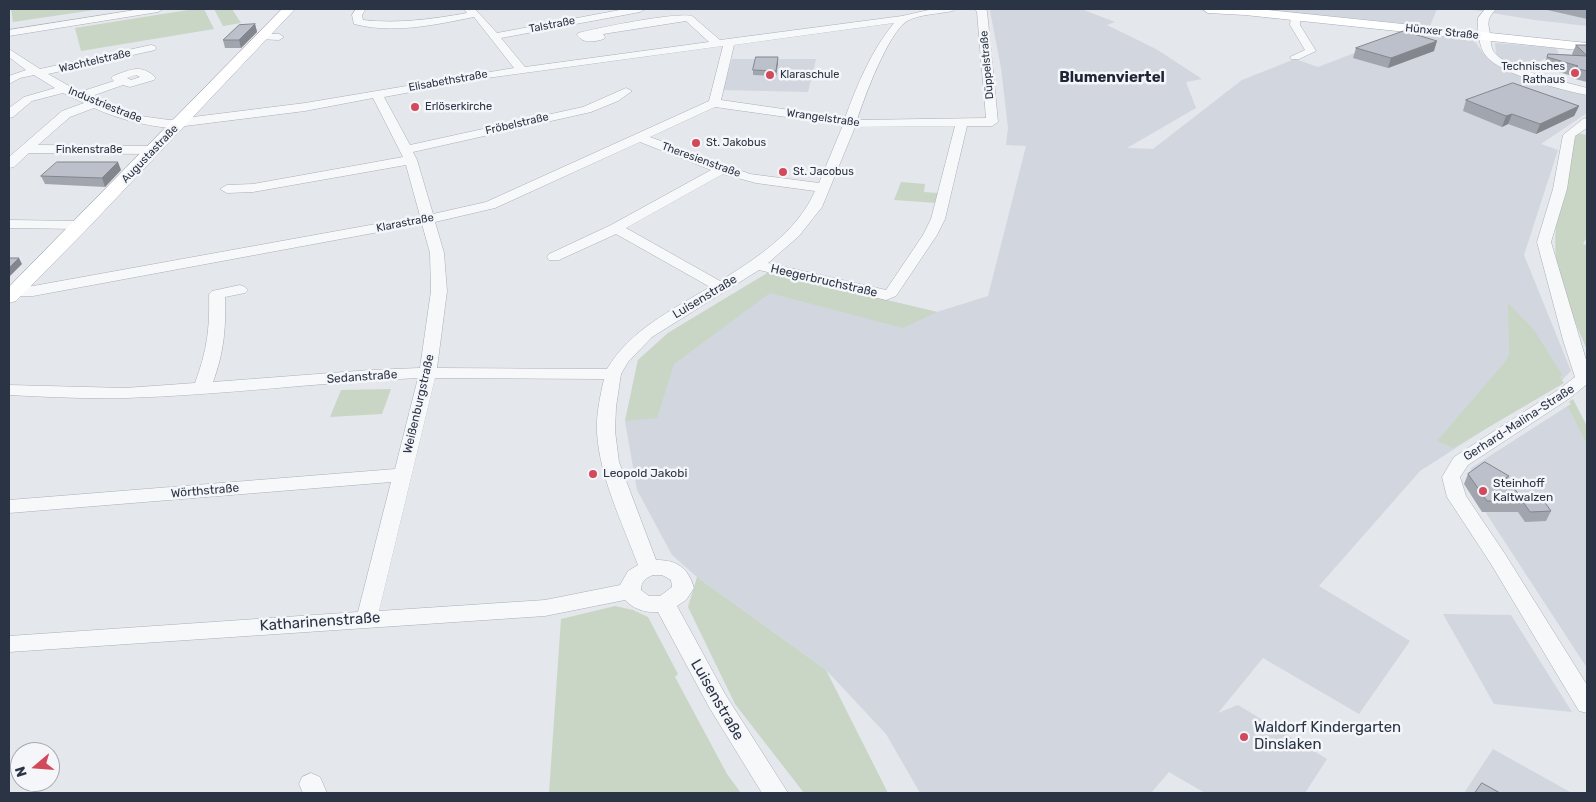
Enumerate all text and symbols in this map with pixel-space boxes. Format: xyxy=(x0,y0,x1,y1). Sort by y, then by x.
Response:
street label: Talstraße xyxy=(528,14,576,36)
street label: Hünxer Straße xyxy=(1405,22,1479,42)
street label: Düppelstraße xyxy=(977,30,997,100)
street label: Wachtelstraße xyxy=(58,46,132,76)
place label: Technisches Rathaus xyxy=(1501,60,1565,86)
marker: Technisches Rathaus xyxy=(1569,67,1581,79)
street label: Elisabethstraße xyxy=(407,68,489,94)
place label: Klaraschule xyxy=(780,68,839,82)
marker: Klaraschule xyxy=(764,69,776,81)
district label: Blumenviertel xyxy=(1059,69,1165,87)
street label: Industriestraße xyxy=(66,84,144,126)
place label: Erlöserkirche xyxy=(425,100,492,114)
marker: Erlöserkirche xyxy=(409,101,421,113)
street label: Wrangelstraße xyxy=(786,106,860,130)
street label: Fröbelstraße xyxy=(484,110,550,138)
street label: Augustastraße xyxy=(119,122,181,186)
place label: St. Jakobus xyxy=(706,136,766,150)
marker: St. Jakobus xyxy=(690,137,702,149)
street label: Theresienstraße xyxy=(660,140,742,180)
street label: Finkenstraße xyxy=(56,143,122,157)
place label: St. Jacobus xyxy=(793,165,854,179)
marker: St. Jacobus xyxy=(777,166,789,178)
street label: Klarastraße xyxy=(375,211,435,235)
street label: Heegerbruchstraße xyxy=(769,262,879,300)
street label: Luisenstraße xyxy=(670,272,740,322)
street label: Weißenburgstraße xyxy=(401,353,437,455)
street label: Sedanstraße xyxy=(326,367,398,387)
street label: Gerhard-Malina-Straße xyxy=(1461,382,1577,464)
place label: Leopold Jakobi xyxy=(603,467,687,481)
marker: Leopold Jakobi xyxy=(587,468,599,480)
place label: Steinhoff Kaltwalzen xyxy=(1493,477,1553,505)
street label: Wörthstraße xyxy=(170,481,240,501)
marker: Steinhoff Kaltwalzen xyxy=(1477,485,1489,497)
street label: Katharinenstraße xyxy=(259,609,381,635)
street label: Luisenstraße xyxy=(687,656,747,744)
place label: Waldorf Kindergarten Dinslaken xyxy=(1254,719,1401,754)
marker: Waldorf Kindergarten Dinslaken xyxy=(1238,731,1250,743)
north arrow xyxy=(10,742,60,792)
text: N xyxy=(12,764,31,779)

